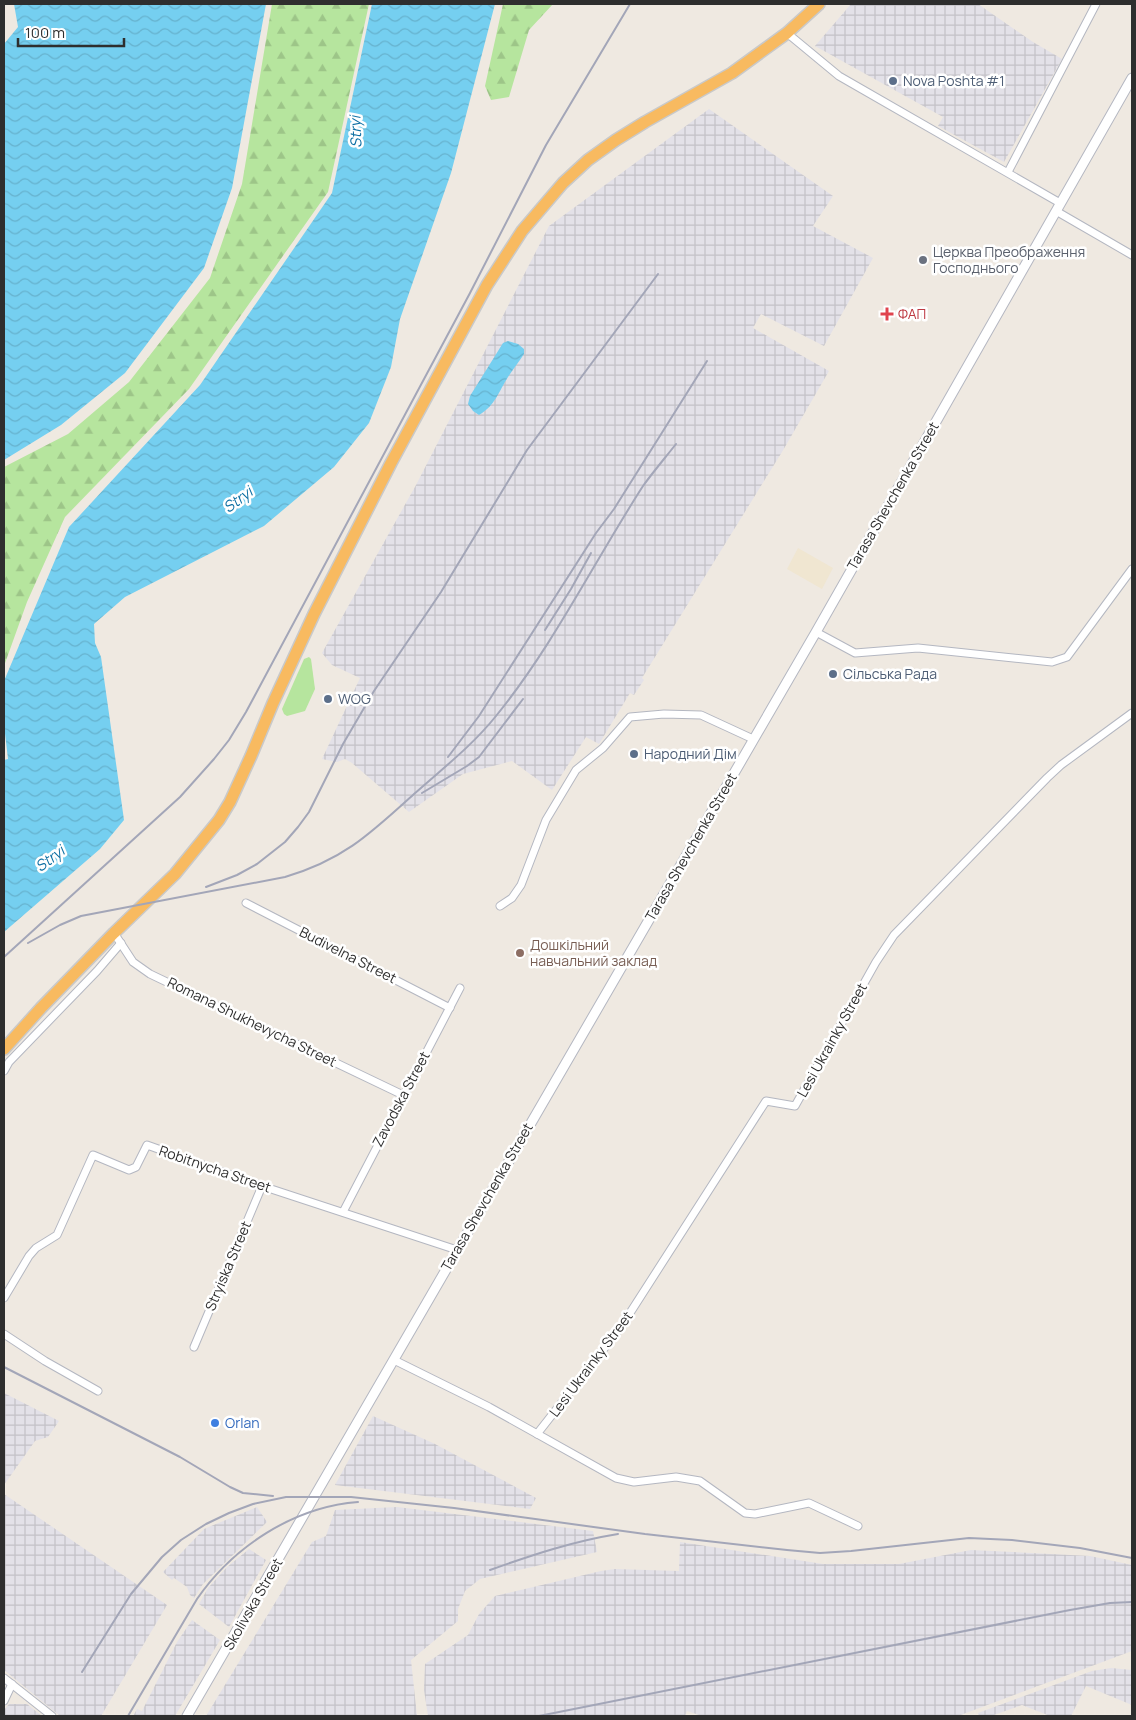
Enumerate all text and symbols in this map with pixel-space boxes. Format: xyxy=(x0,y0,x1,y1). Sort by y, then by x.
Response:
scale bar xyxy=(18,15,124,47)
text: 100 m xyxy=(25,22,65,43)
place label: Nova Poshta #1 xyxy=(903,71,1005,90)
marker: Nova Poshta #1 xyxy=(887,75,899,87)
water label: Stryi xyxy=(344,113,367,148)
place label: Церква Преображення Господнього xyxy=(933,242,1085,277)
marker: Церква Преображення Господнього xyxy=(917,254,929,266)
place label: ФАП xyxy=(898,304,926,323)
marker: ФАП xyxy=(880,307,894,321)
street label: Tarasa Shevchenka Street xyxy=(842,418,943,573)
water label: Stryi xyxy=(219,480,259,518)
place label: Сільська Рада xyxy=(843,664,937,683)
marker: Сільська Рада xyxy=(827,668,839,680)
place label: WOG xyxy=(338,689,371,708)
marker: WOG xyxy=(322,693,334,705)
place label: Народний Дім xyxy=(644,744,737,763)
marker: Народний Дім xyxy=(628,748,640,760)
street label: Tarasa Shevchenka Street xyxy=(640,769,741,924)
water label: Stryi xyxy=(31,839,71,877)
street label: Budivelna Street xyxy=(296,922,400,987)
place label: Дошкільний навчальний заклад xyxy=(530,935,657,970)
marker: Дошкільний навчальний заклад xyxy=(514,947,526,959)
street label: Romana Shukhevycha Street xyxy=(164,972,340,1071)
street label: Lesi Ukrainky Street xyxy=(792,979,871,1100)
street label: Zavodska Street xyxy=(367,1047,434,1150)
street label: Tarasa Shevchenka Street xyxy=(436,1119,537,1274)
street label: Robitnycha Street xyxy=(157,1140,274,1197)
street label: Stryiska Street xyxy=(200,1218,255,1314)
street label: Lesi Ukrainky Street xyxy=(545,1307,637,1420)
place label: Orlan xyxy=(225,1413,260,1432)
marker: Orlan xyxy=(209,1417,221,1429)
street label: Skolivska Street xyxy=(219,1554,287,1653)

